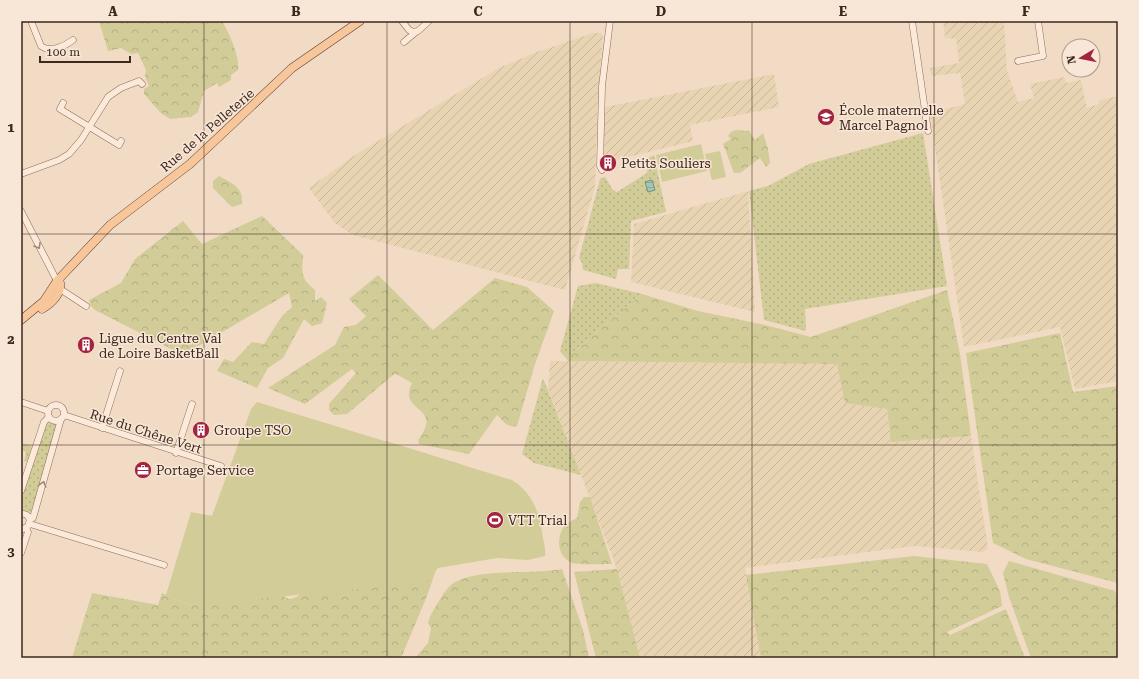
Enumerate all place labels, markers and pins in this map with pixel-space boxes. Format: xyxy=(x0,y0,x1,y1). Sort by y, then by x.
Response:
place label: École maternelle Marcel Pagnol xyxy=(839,102,944,133)
school or university icon: École maternelle Marcel Pagnol xyxy=(816,107,836,127)
building icon: Petits Souliers xyxy=(598,153,618,173)
place label: Petits Souliers xyxy=(621,156,711,171)
place label: Ligue du Centre Val de Loire BasketBall xyxy=(99,331,222,361)
building icon: Ligue du Centre Val de Loire BasketBall xyxy=(76,335,96,355)
building icon: Groupe TSO xyxy=(191,420,211,440)
place label: Groupe TSO xyxy=(214,423,291,438)
office icon: Portage Service xyxy=(133,460,153,480)
place label: Portage Service xyxy=(156,463,254,478)
sports icon: VTT Trial xyxy=(485,510,505,530)
place label: VTT Trial xyxy=(508,513,567,528)

